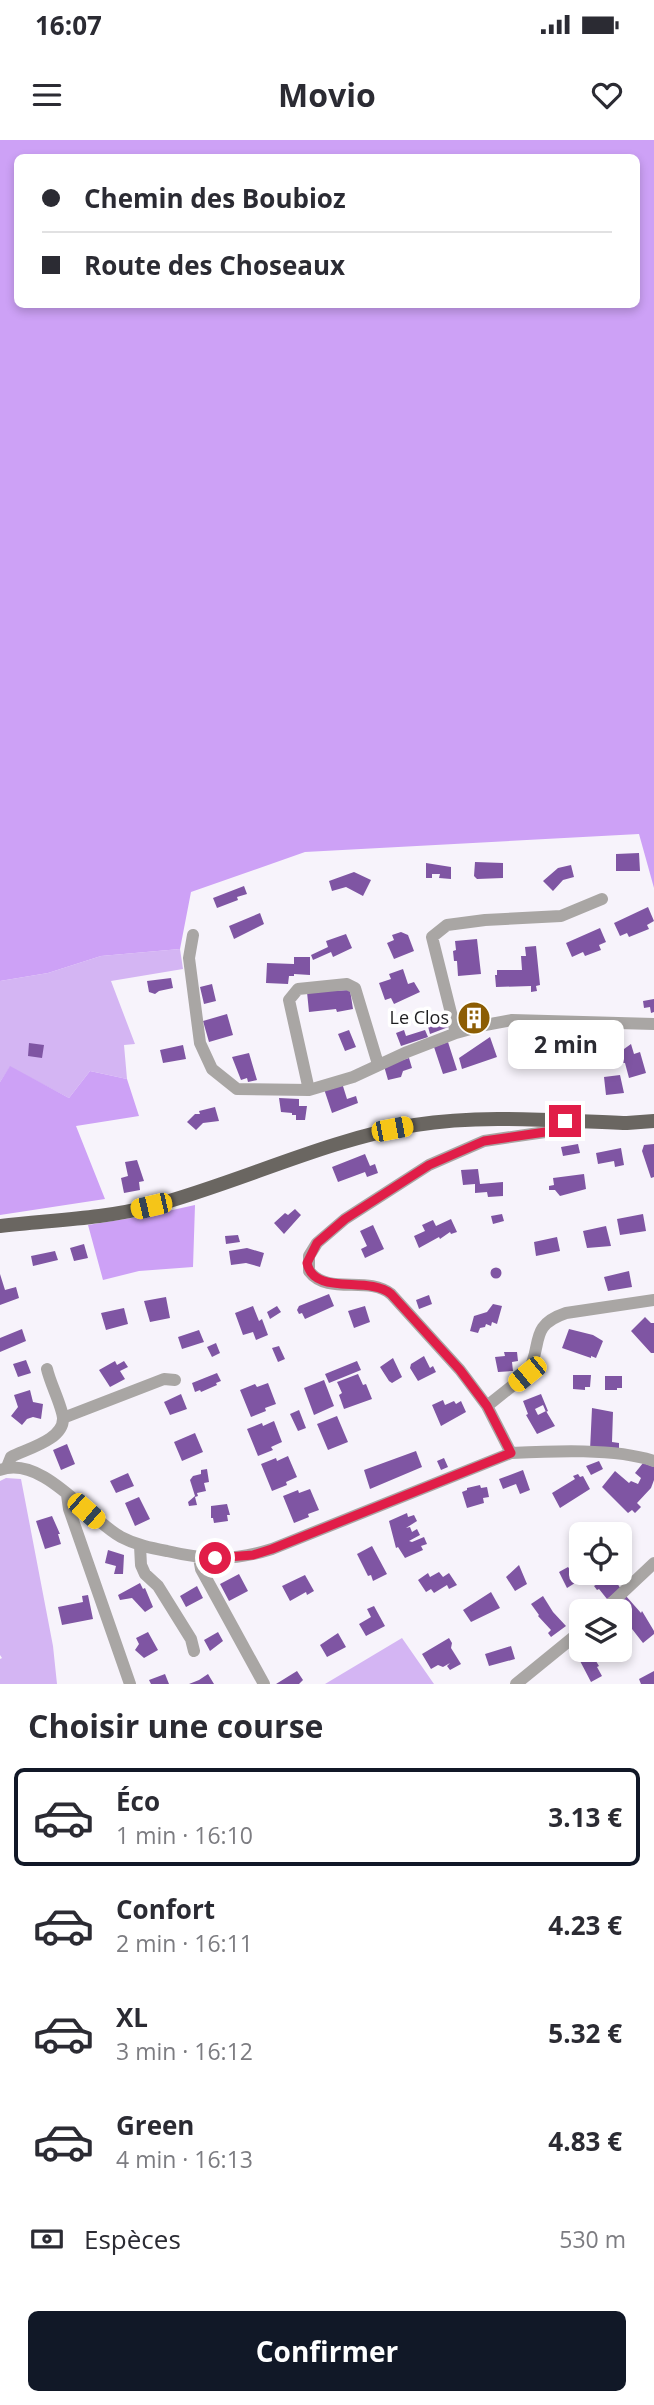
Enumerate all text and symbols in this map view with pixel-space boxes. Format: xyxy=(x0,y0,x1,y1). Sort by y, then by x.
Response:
text: 16:07 xyxy=(35,7,102,43)
text: Movio xyxy=(278,73,376,116)
icon: menu xyxy=(28,76,66,114)
icon: heart xyxy=(588,76,626,114)
text: Chemin des Boubioz xyxy=(84,180,346,216)
text: Route des Choseaux xyxy=(84,247,345,283)
building icon: Le Clos xyxy=(455,999,493,1037)
place label: Le Clos xyxy=(390,1005,449,1029)
callout: 2 min xyxy=(507,1020,623,1068)
text: 2 min xyxy=(534,1028,598,1060)
route end xyxy=(549,1105,581,1137)
car xyxy=(370,1115,415,1143)
car xyxy=(129,1191,174,1221)
car xyxy=(505,1353,550,1395)
car xyxy=(64,1489,109,1533)
map controls xyxy=(569,1522,632,1662)
button: locate xyxy=(569,1522,632,1585)
route start xyxy=(199,1542,231,1574)
button: layers xyxy=(569,1599,632,1662)
text: Choisir une course xyxy=(28,1704,323,1747)
text: Éco xyxy=(116,1783,160,1819)
icon: car xyxy=(32,1786,95,1849)
text: 3.13 € xyxy=(548,1799,622,1835)
text: 1 min · 16:10 xyxy=(116,1819,253,1851)
text: Confort xyxy=(116,1891,215,1927)
icon: car xyxy=(32,1894,95,1957)
text: 4.23 € xyxy=(548,1907,622,1943)
text: 2 min · 16:11 xyxy=(116,1927,253,1959)
text: XL xyxy=(116,1999,148,2035)
icon: car xyxy=(32,2002,95,2065)
text: 5.32 € xyxy=(548,2015,622,2051)
text: 3 min · 16:12 xyxy=(116,2035,253,2067)
text: Green xyxy=(116,2107,194,2143)
icon: car xyxy=(32,2110,95,2173)
text: 4.83 € xyxy=(548,2123,622,2159)
text: 4 min · 16:13 xyxy=(116,2143,253,2175)
icon: cash xyxy=(28,2220,66,2258)
text: Espèces xyxy=(84,2221,181,2257)
text: 530 m xyxy=(559,2223,626,2255)
button: Confirmer xyxy=(28,2311,626,2391)

